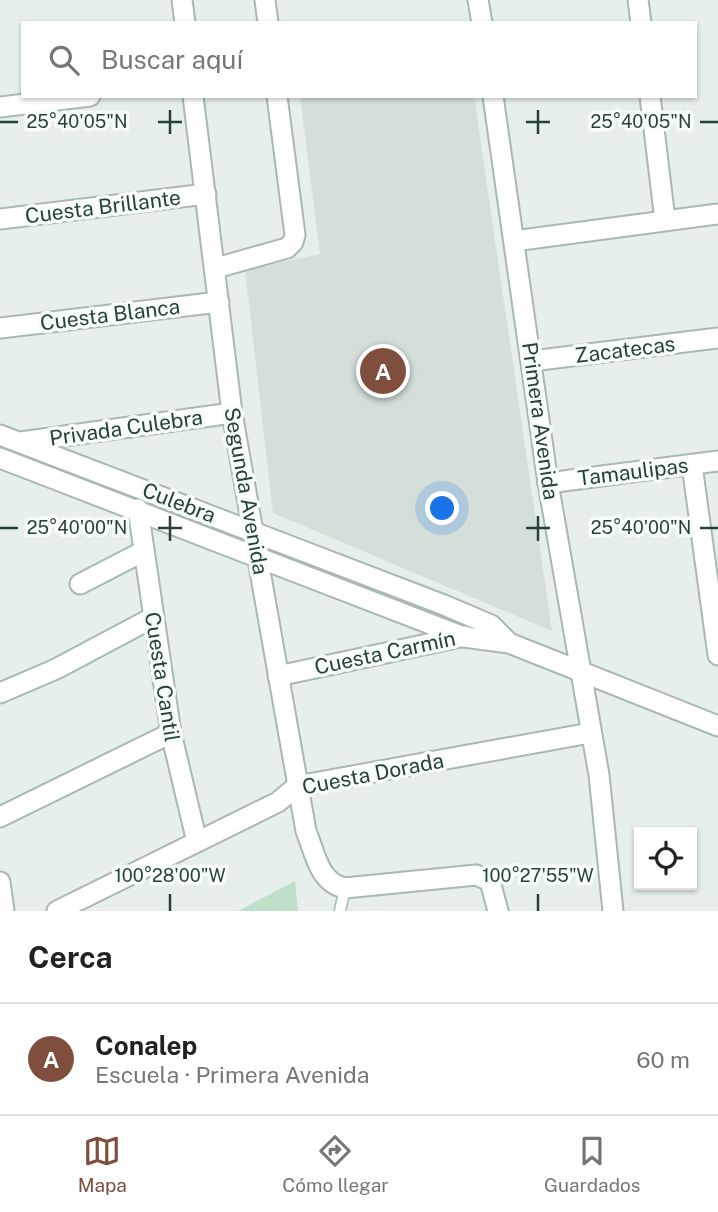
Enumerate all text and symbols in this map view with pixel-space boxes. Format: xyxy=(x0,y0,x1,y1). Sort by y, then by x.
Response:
search box xyxy=(21,21,697,98)
icon: search xyxy=(45,41,83,79)
text: Buscar aquí xyxy=(101,44,243,75)
text: 25°40'05"N xyxy=(26,111,128,132)
text: 25°40'05"N xyxy=(590,111,692,132)
street label: Cuesta Brillante xyxy=(24,185,182,228)
street label: Cuesta Blanca xyxy=(39,294,181,335)
street label: Zacatecas xyxy=(573,331,676,368)
street label: Primera Avenida xyxy=(517,341,564,501)
pin: A xyxy=(360,345,406,397)
street label: Privada Culebra xyxy=(48,404,204,451)
street label: Segunda Avenida xyxy=(219,405,274,577)
street label: Tamaulipas xyxy=(576,452,690,491)
street label: Culebra xyxy=(139,477,219,528)
your location xyxy=(425,491,459,525)
text: 25°40'00"N xyxy=(27,517,127,538)
text: 25°40'00"N xyxy=(591,517,691,538)
street label: Cuesta Cantil xyxy=(140,610,185,744)
street label: Cuesta Carmín xyxy=(312,625,458,680)
street label: Cuesta Dorada xyxy=(300,748,446,799)
map controls xyxy=(634,827,697,890)
button: locate xyxy=(634,827,697,890)
text: 100°28'00"W xyxy=(114,865,226,886)
text: 100°27'55"W xyxy=(482,865,594,886)
text: Cerca xyxy=(28,939,113,975)
text: Conalep xyxy=(95,1030,197,1061)
text: A xyxy=(43,1046,59,1073)
text: 60 m xyxy=(636,1046,690,1073)
text: Escuela · Primera Avenida xyxy=(95,1061,369,1088)
tab: Mapa xyxy=(78,1132,127,1196)
tab: Cómo llegar xyxy=(282,1132,389,1196)
tab: Guardados xyxy=(544,1132,640,1196)

